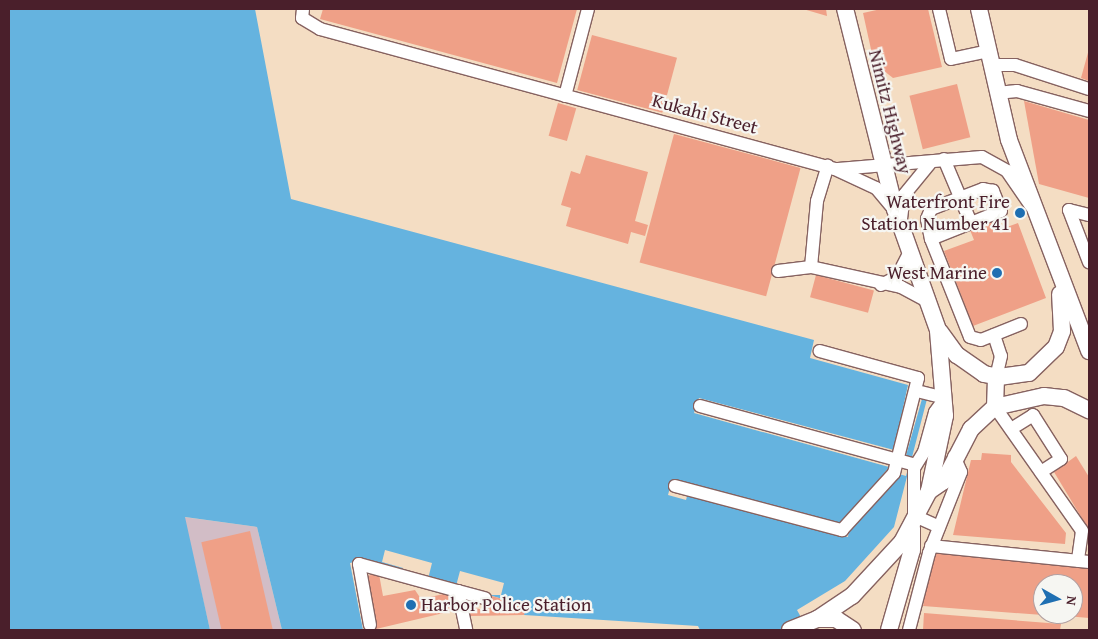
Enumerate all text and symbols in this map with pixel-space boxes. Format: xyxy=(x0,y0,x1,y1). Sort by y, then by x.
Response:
street label: Nimitz Highway xyxy=(864,47,916,177)
street label: Kukahi Street xyxy=(650,89,760,139)
place label: Waterfront Fire Station Number 41 xyxy=(861,191,1010,235)
marker: Waterfront Fire Station Number 41 xyxy=(1014,207,1026,219)
place label: West Marine xyxy=(887,262,987,284)
marker: West Marine xyxy=(991,267,1003,279)
north arrow xyxy=(1033,574,1083,624)
place label: Harbor Police Station xyxy=(421,594,591,616)
text: N xyxy=(1061,595,1082,607)
marker: Harbor Police Station xyxy=(405,599,417,611)

